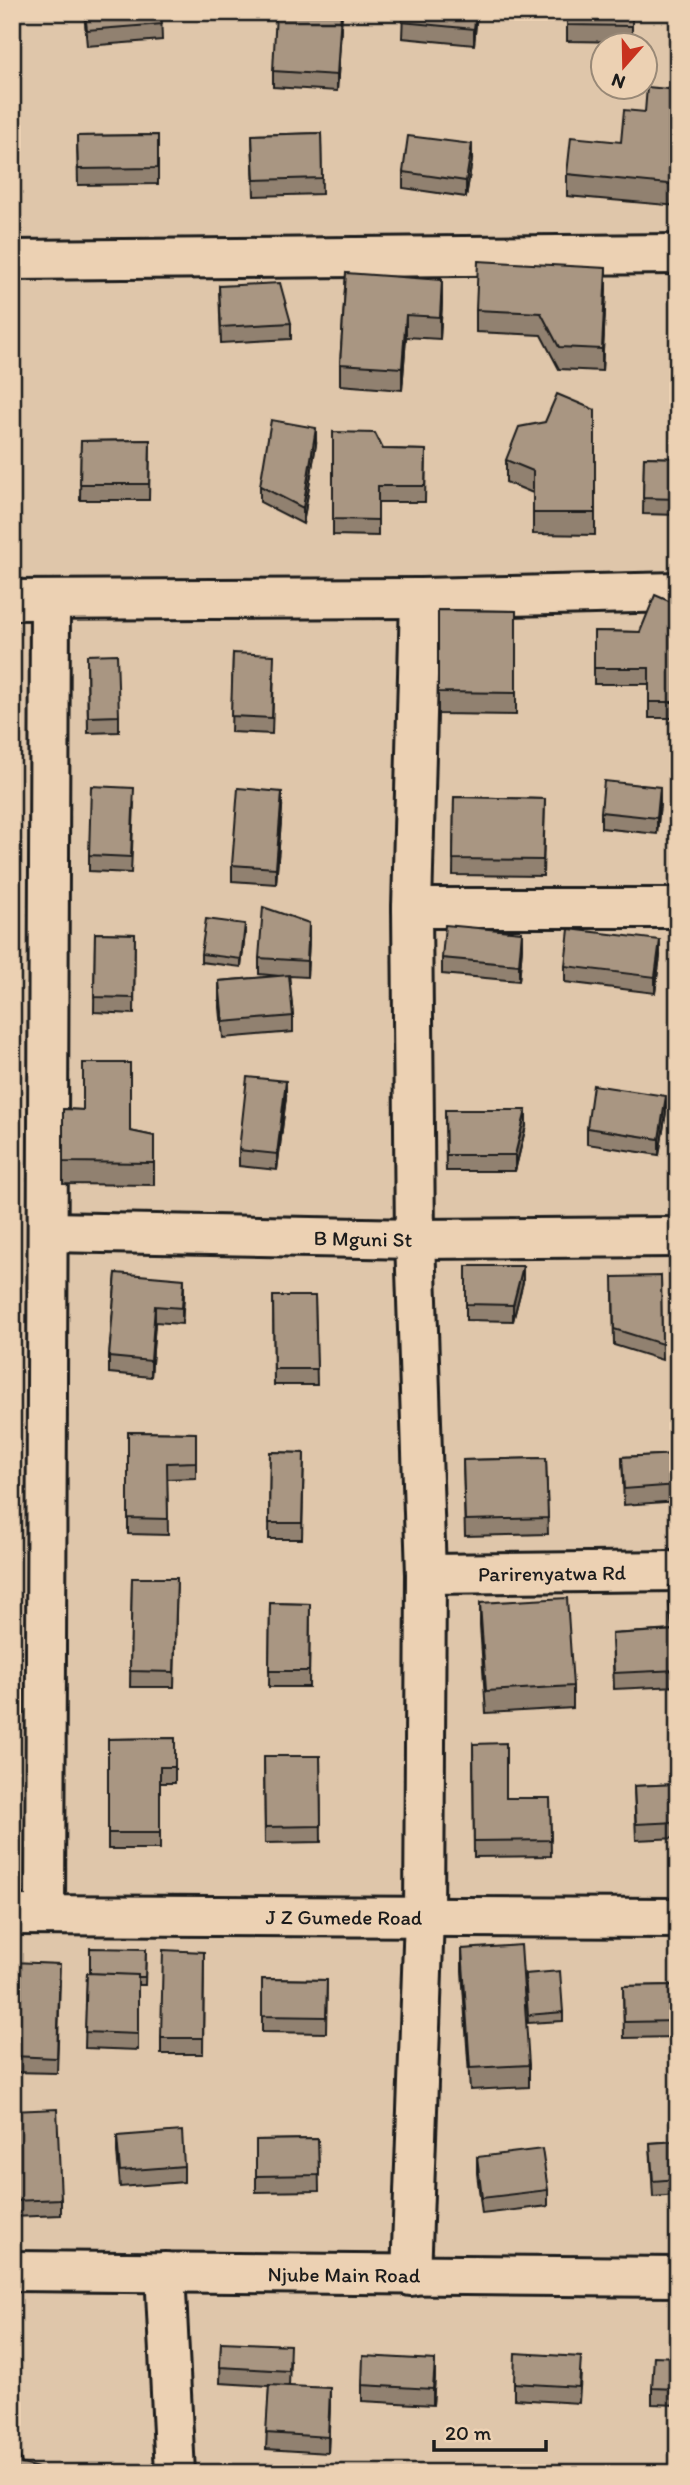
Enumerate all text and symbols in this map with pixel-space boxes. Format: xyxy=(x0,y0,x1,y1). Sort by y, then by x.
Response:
north arrow xyxy=(588,32,658,102)
text: N xyxy=(608,69,628,95)
street label: B Mguni St xyxy=(313,1225,413,1251)
street label: Parirenyatwa Rd xyxy=(478,1559,627,1586)
street label: J Z Gumede Road xyxy=(266,1904,423,1929)
street label: Njube Main Road xyxy=(268,2261,421,2287)
scale bar xyxy=(434,2408,546,2452)
text: 20 m xyxy=(445,2420,492,2445)

